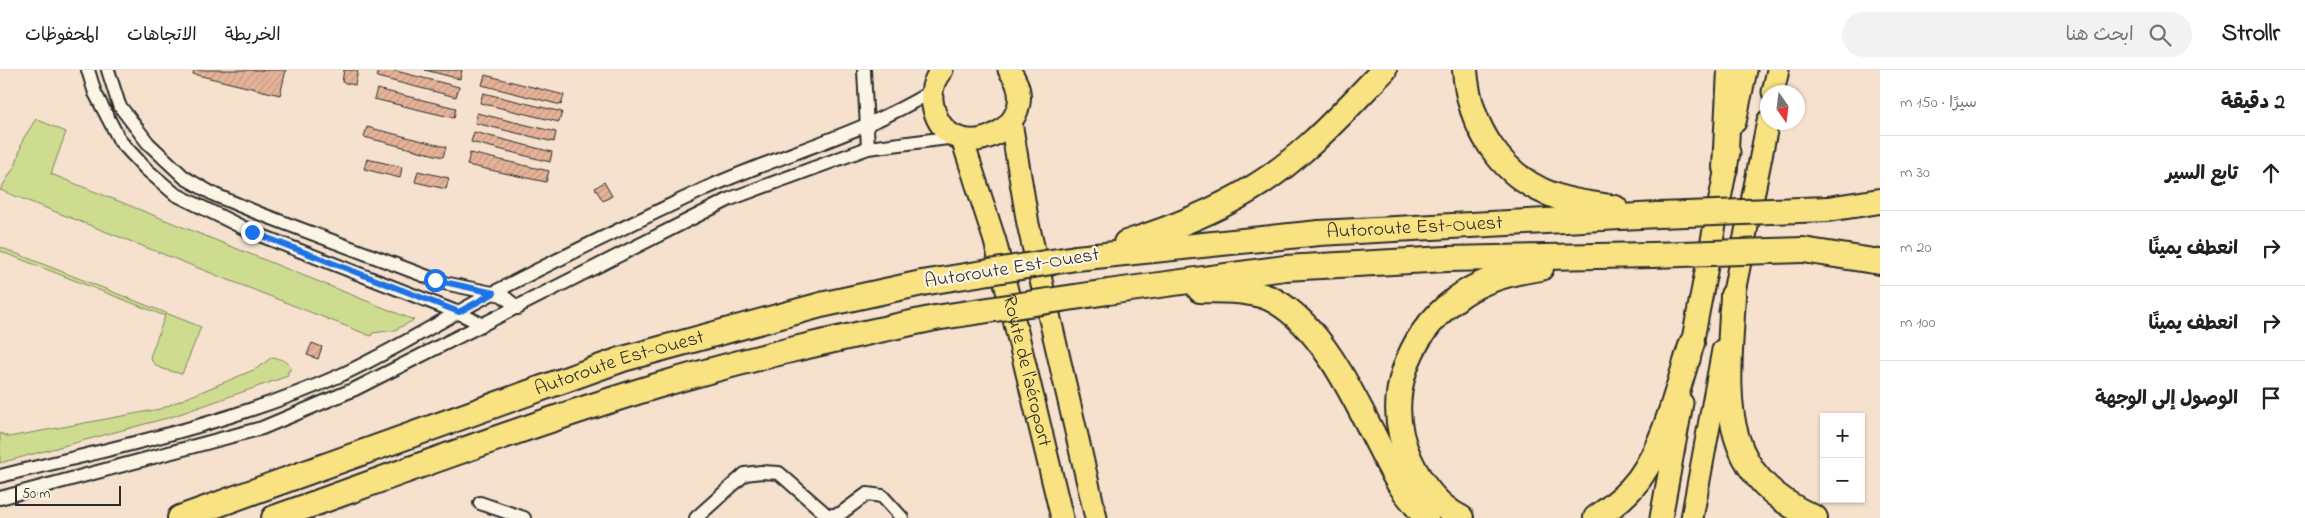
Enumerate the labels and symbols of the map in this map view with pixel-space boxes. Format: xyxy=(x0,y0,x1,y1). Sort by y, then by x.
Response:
north arrow xyxy=(1760,85,1805,130)
street label: Autoroute Est-Ouest xyxy=(1326,209,1504,247)
route end xyxy=(241,221,264,244)
street label: Autoroute Est-Ouest xyxy=(923,241,1102,297)
route start xyxy=(424,269,447,292)
street label: Route de l'aéroport xyxy=(994,292,1059,450)
street label: Autoroute Est-Ouest xyxy=(531,323,708,404)
scale bar xyxy=(15,483,121,506)

